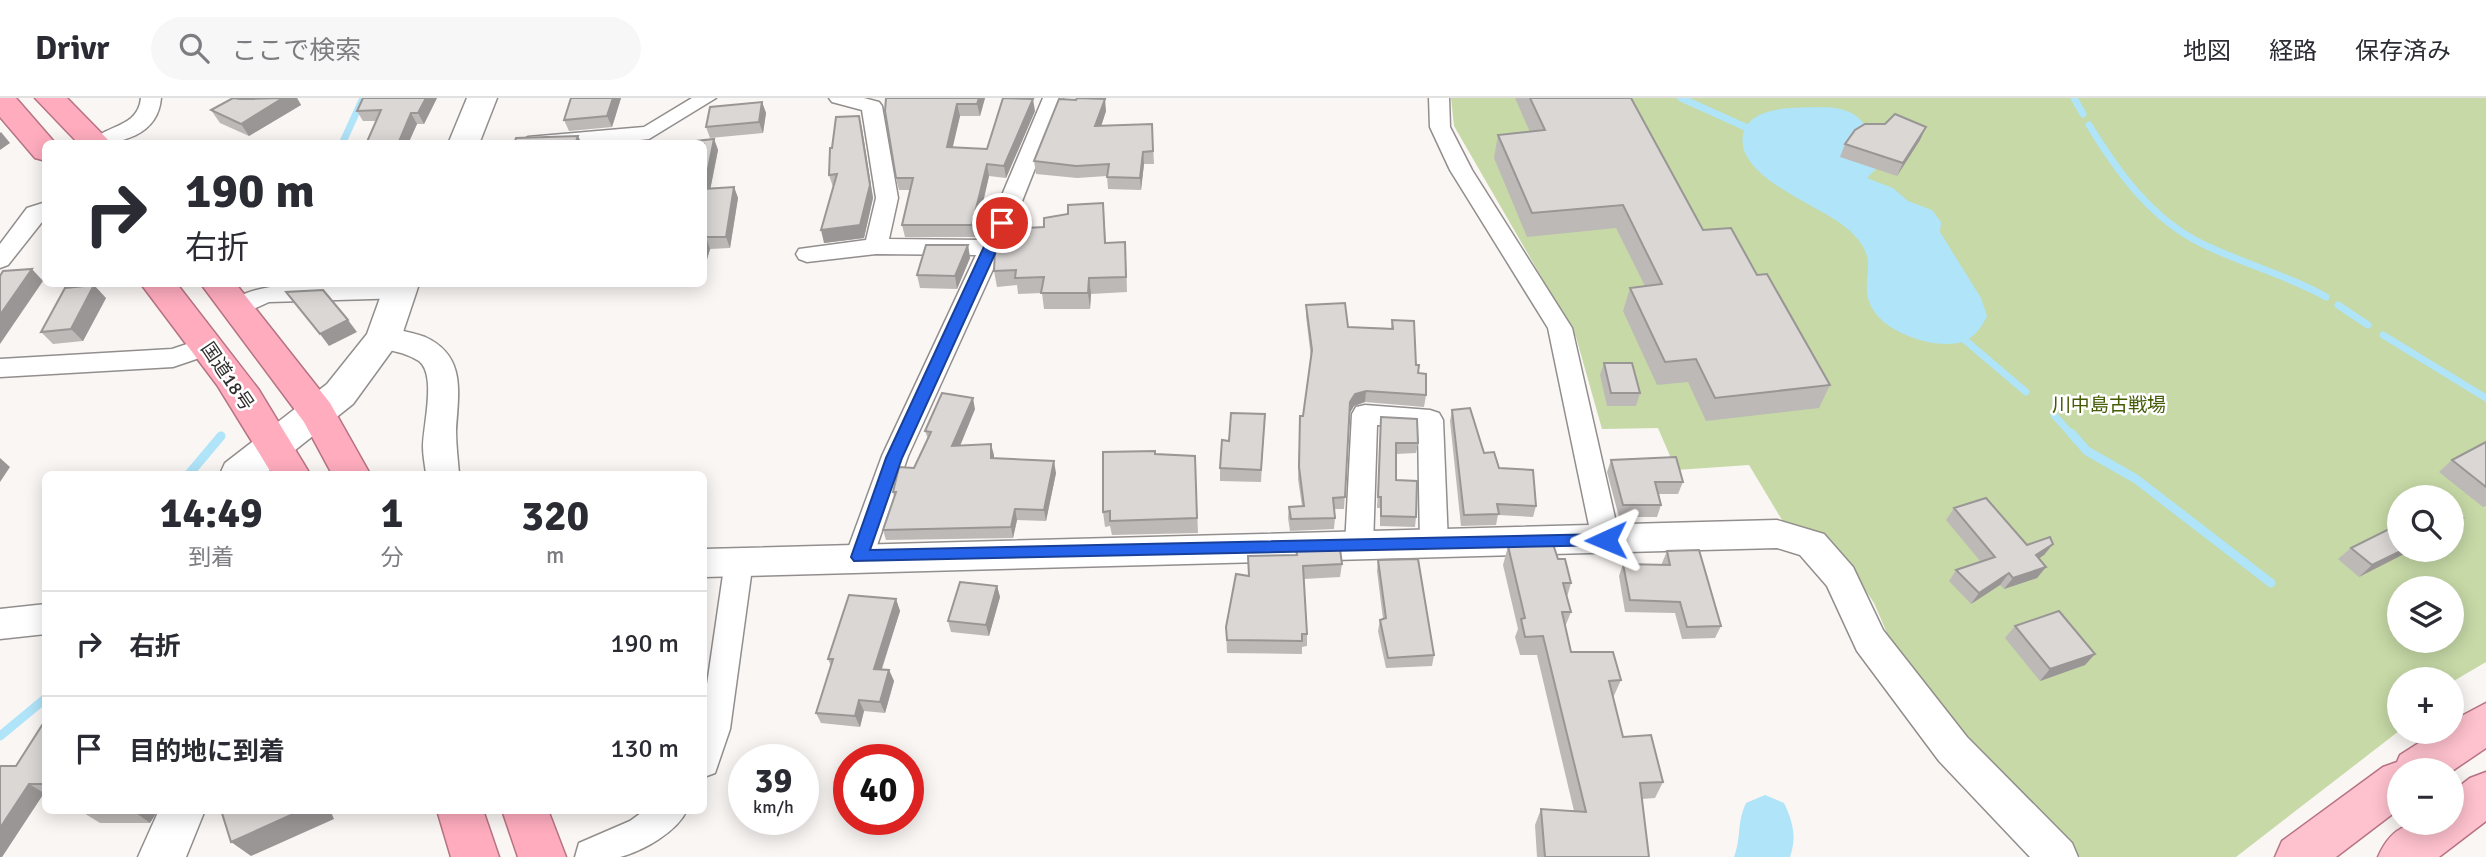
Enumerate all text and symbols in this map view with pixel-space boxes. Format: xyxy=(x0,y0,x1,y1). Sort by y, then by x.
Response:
search box xyxy=(151,17,641,80)
text: Drivr xyxy=(35,28,109,69)
icon: search xyxy=(175,29,213,67)
text: ここで検索 xyxy=(231,35,361,67)
text: 地図 xyxy=(2183,36,2231,66)
text: 経路 xyxy=(2269,36,2317,66)
text: 保存済み xyxy=(2355,36,2451,66)
text: 190 m xyxy=(185,161,315,221)
icon: right xyxy=(70,168,161,259)
pin xyxy=(972,193,1032,253)
icon: arrive xyxy=(983,204,1021,242)
text: 右折 xyxy=(185,228,249,267)
street label: 国道18号 xyxy=(196,338,259,415)
park label: 川中島古戦場 xyxy=(2052,393,2166,417)
map controls xyxy=(2387,485,2464,835)
button: search xyxy=(2387,485,2464,562)
text: 14:49 xyxy=(160,488,263,539)
text: 1 xyxy=(381,488,403,539)
text: 320 xyxy=(521,491,589,542)
position arrow xyxy=(1569,503,1643,577)
text: m xyxy=(546,541,564,570)
text: 到着 xyxy=(188,543,234,572)
text: 分 xyxy=(381,543,404,572)
button: layers xyxy=(2387,576,2464,653)
icon: right xyxy=(70,625,108,663)
text: 190 m xyxy=(610,628,679,660)
text: 右折 xyxy=(129,631,181,663)
button: + xyxy=(2387,667,2464,744)
icon: arrive xyxy=(70,730,108,768)
text: 130 m xyxy=(610,733,679,765)
text: 目的地に到着 xyxy=(129,736,285,768)
speed limit sign: 40 xyxy=(833,744,924,835)
button: − xyxy=(2387,758,2464,835)
text: 39 xyxy=(755,759,792,802)
text: km/h xyxy=(753,796,794,818)

